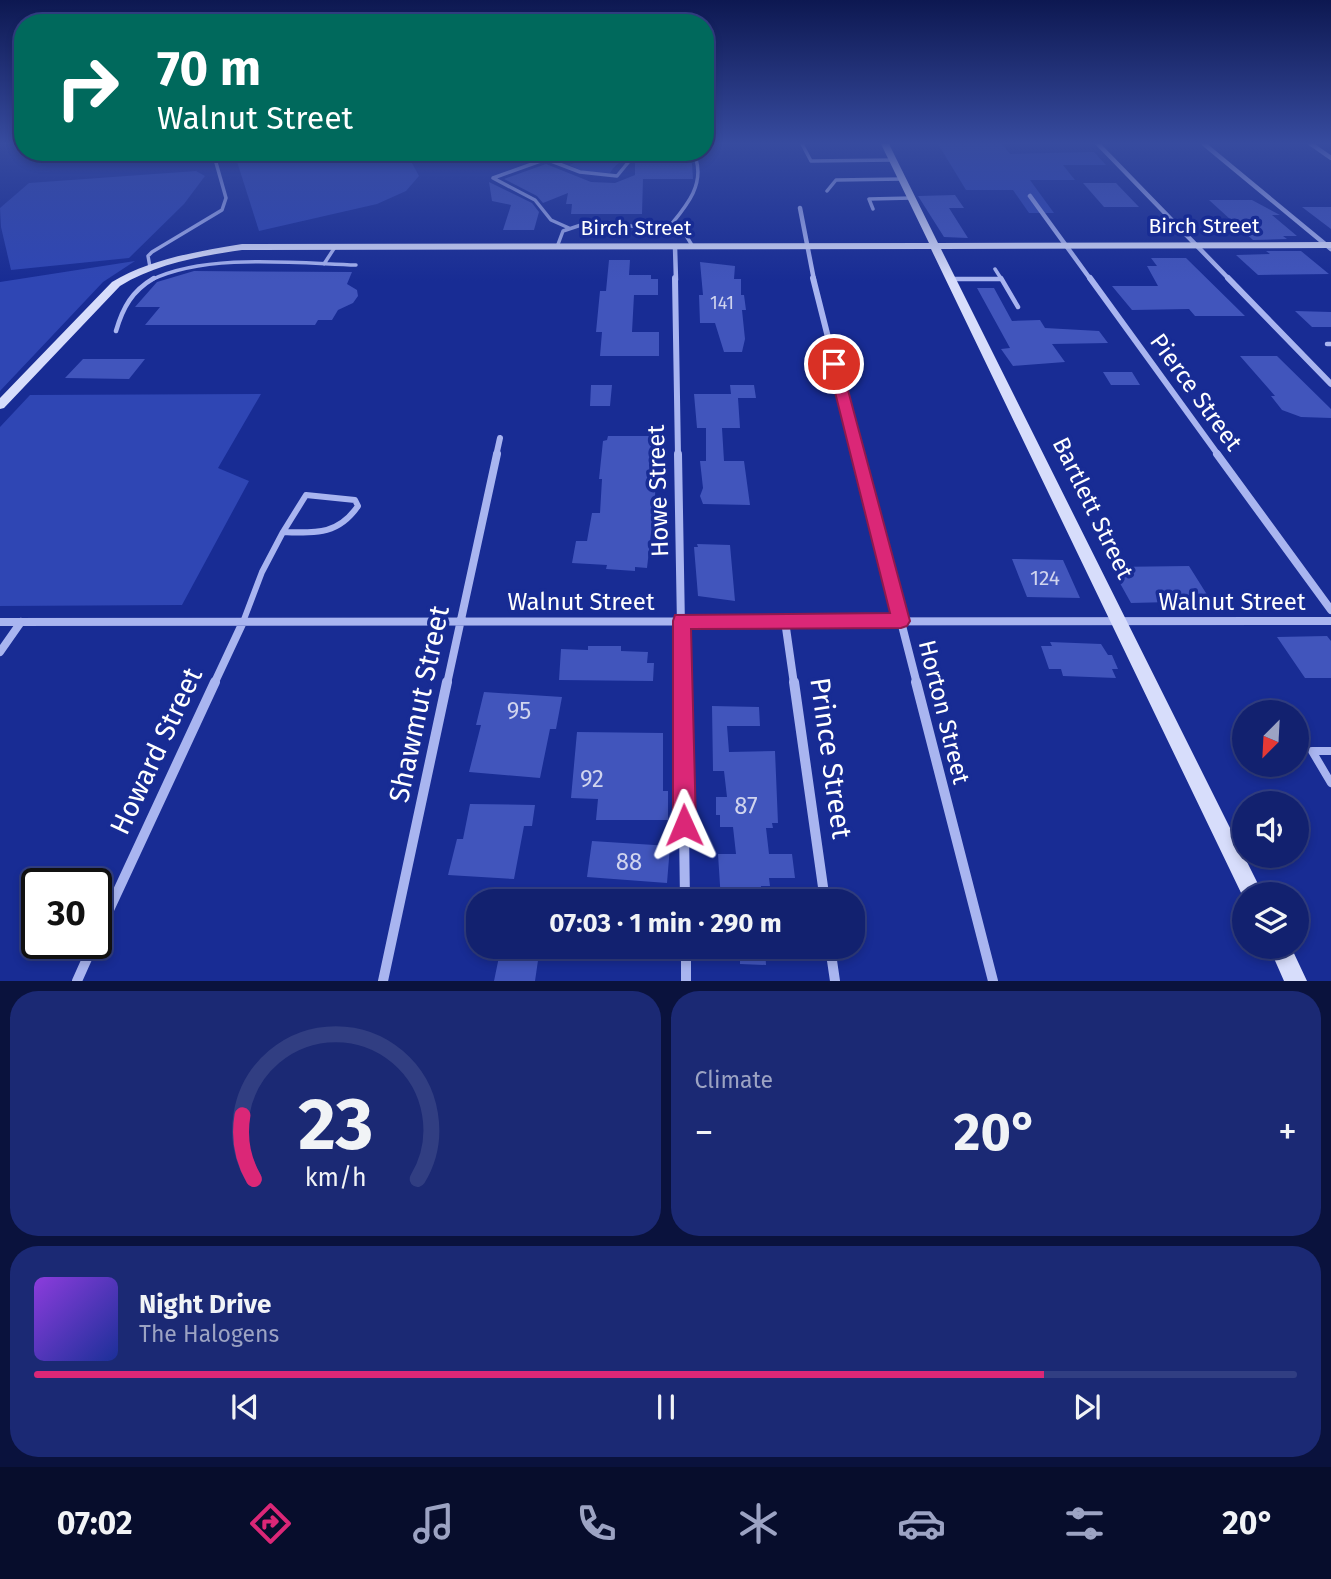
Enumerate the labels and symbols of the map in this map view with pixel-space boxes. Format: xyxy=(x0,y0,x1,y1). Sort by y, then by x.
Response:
street label: Birch Street xyxy=(1148,213,1260,239)
street label: Birch Street xyxy=(580,215,692,241)
house number: 141 xyxy=(710,292,734,314)
street label: Pierce Street xyxy=(1144,328,1248,456)
pin xyxy=(804,334,864,394)
street label: Howe Street xyxy=(642,424,674,558)
street label: Bartlett Street xyxy=(1047,433,1140,584)
house number: 124 xyxy=(1030,565,1060,591)
street label: Walnut Street xyxy=(507,588,655,616)
street label: Walnut Street xyxy=(1158,588,1306,616)
street label: Shawmut Street xyxy=(382,602,456,806)
street label: Horton Street xyxy=(913,637,976,787)
street label: Howard Street xyxy=(103,661,209,840)
street label: Prince Street xyxy=(803,675,859,842)
house number: 95 xyxy=(507,697,531,725)
north arrow xyxy=(1232,700,1309,777)
house number: 92 xyxy=(580,765,604,793)
position arrow xyxy=(647,788,721,862)
house number: 87 xyxy=(734,792,758,820)
house number: 88 xyxy=(616,848,642,876)
speed limit sign: 30 xyxy=(21,868,112,959)

